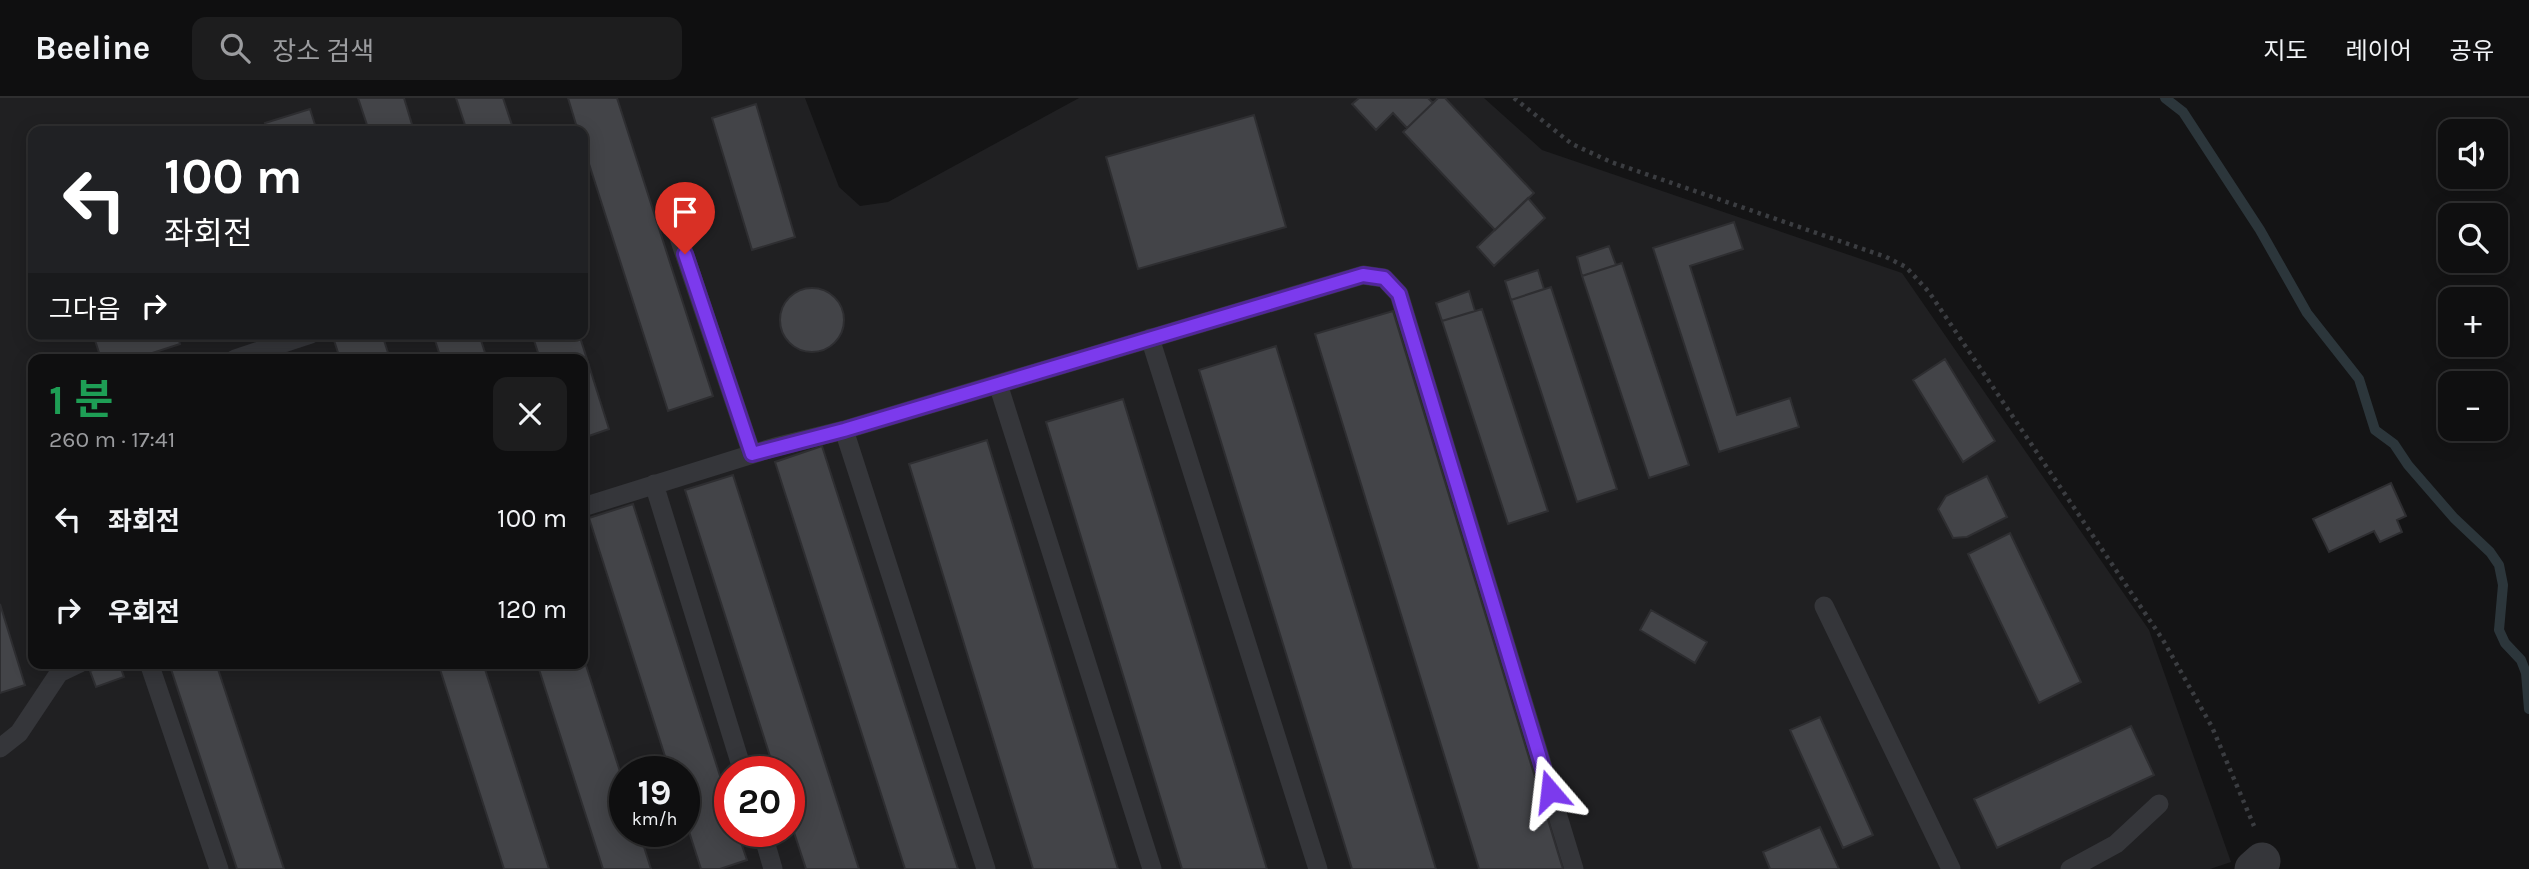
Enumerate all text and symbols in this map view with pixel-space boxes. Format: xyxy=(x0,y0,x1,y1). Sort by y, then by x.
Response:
search box xyxy=(192,17,682,80)
text: Beeline xyxy=(35,29,150,67)
icon: search xyxy=(216,29,254,67)
text: 장소 검색 xyxy=(272,36,374,67)
text: 지도 xyxy=(2263,37,2308,65)
text: 레이어 xyxy=(2346,37,2412,65)
text: 공유 xyxy=(2450,37,2494,65)
map controls xyxy=(2438,119,2508,441)
button: sound xyxy=(2438,119,2508,189)
text: 100 m xyxy=(164,148,302,205)
icon: left xyxy=(49,154,140,245)
pin xyxy=(655,182,715,254)
icon: arrive xyxy=(666,193,704,231)
button: search xyxy=(2438,203,2508,273)
text: 좌회전 xyxy=(164,215,252,252)
icon: right xyxy=(135,287,173,325)
button: + xyxy=(2438,287,2508,357)
text: 그다음 xyxy=(49,294,121,325)
button: − xyxy=(2438,371,2508,441)
text: 1 분 xyxy=(49,375,113,425)
button: close xyxy=(493,377,567,451)
text: 260 m · 17:41 xyxy=(49,426,175,453)
icon: left xyxy=(49,500,87,538)
text: 100 m xyxy=(497,503,567,534)
text: 좌회전 xyxy=(108,506,180,537)
icon: right xyxy=(49,591,87,629)
text: 120 m xyxy=(497,594,567,625)
text: 우회전 xyxy=(108,597,180,628)
position arrow xyxy=(1513,754,1587,828)
speed limit sign: 20 xyxy=(714,756,805,847)
text: 19 xyxy=(638,772,671,813)
text: km/h xyxy=(632,808,677,830)

